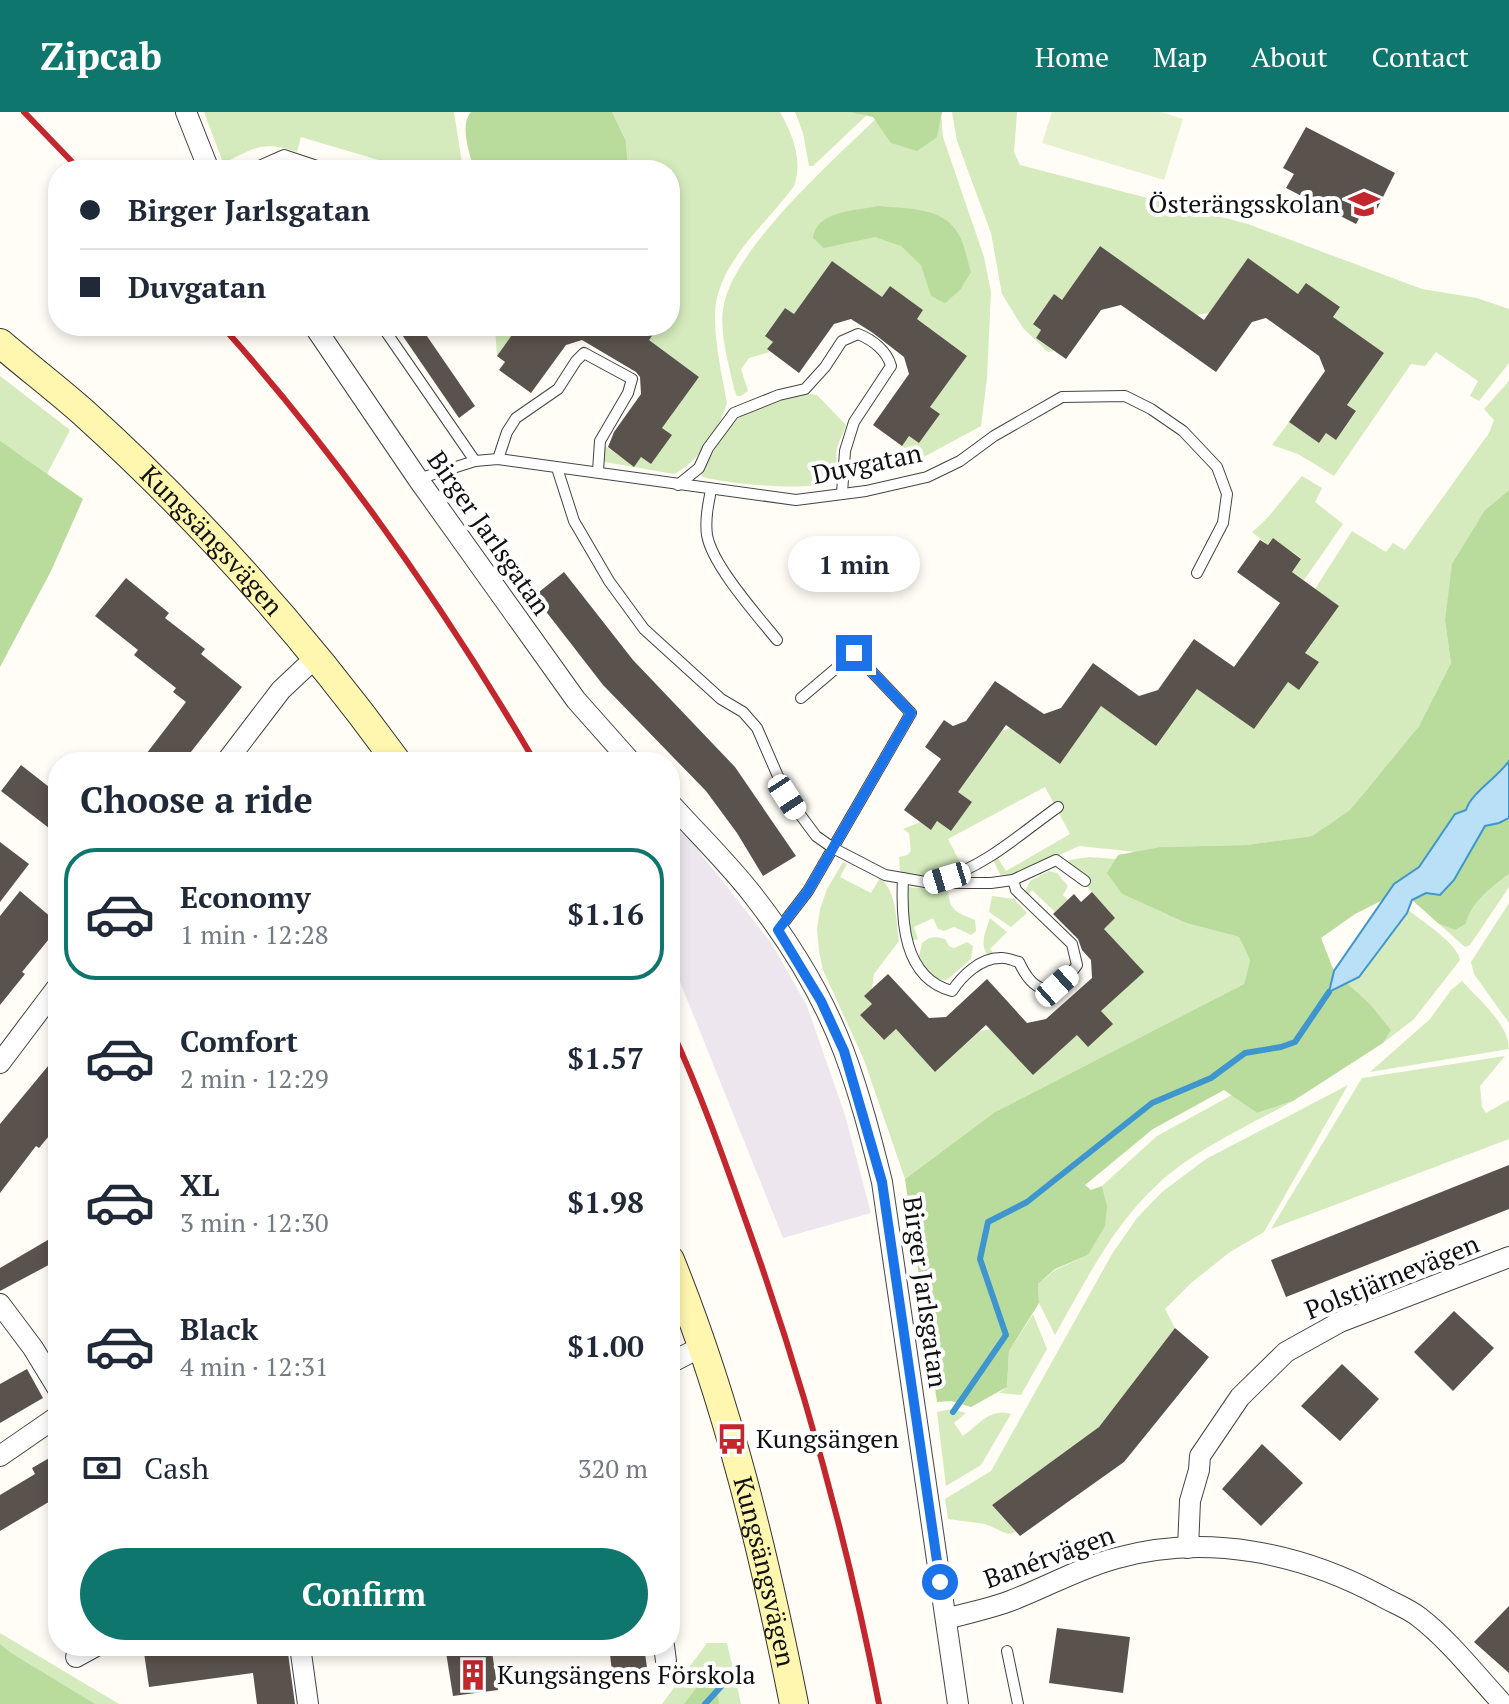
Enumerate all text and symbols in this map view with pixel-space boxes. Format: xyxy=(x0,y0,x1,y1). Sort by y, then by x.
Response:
text: Zipcab xyxy=(40,31,162,81)
text: Home xyxy=(1035,38,1109,75)
text: Map xyxy=(1153,38,1207,75)
text: About xyxy=(1251,38,1328,75)
text: Contact xyxy=(1372,38,1469,75)
place label: Österängsskolan xyxy=(1148,186,1340,220)
school or university icon: Österängsskolan xyxy=(1347,187,1381,221)
text: Birger Jarlsgatan xyxy=(128,190,370,230)
text: Duvgatan xyxy=(128,267,266,307)
street label: Duvgatan xyxy=(809,435,925,491)
street label: Birger Jarlsgatan xyxy=(421,444,559,621)
street label: Kungsängsvägen xyxy=(134,457,291,622)
callout: 1 min xyxy=(788,537,920,593)
text: 1 min xyxy=(818,547,890,581)
route end xyxy=(836,635,872,671)
car xyxy=(764,770,810,824)
text: Choose a ride xyxy=(80,776,313,823)
car xyxy=(921,860,973,896)
text: Economy xyxy=(180,877,311,917)
icon: car xyxy=(84,878,156,950)
text: $1.16 xyxy=(567,894,644,934)
text: 1 min · 12:28 xyxy=(180,917,329,951)
car xyxy=(1031,961,1083,1011)
text: Comfort xyxy=(180,1021,298,1061)
icon: car xyxy=(84,1022,156,1094)
text: $1.57 xyxy=(567,1038,644,1078)
text: 2 min · 12:29 xyxy=(180,1061,329,1095)
text: XL xyxy=(180,1165,219,1205)
icon: car xyxy=(84,1166,156,1238)
text: $1.98 xyxy=(567,1182,644,1222)
street label: Birger Jarlsgatan xyxy=(896,1194,956,1390)
text: 3 min · 12:30 xyxy=(180,1205,329,1239)
street label: Polstjärnevägen xyxy=(1299,1226,1484,1326)
text: Black xyxy=(180,1309,258,1349)
icon: car xyxy=(84,1310,156,1382)
text: $1.00 xyxy=(567,1326,644,1366)
text: 4 min · 12:31 xyxy=(180,1349,329,1383)
place label: Kungsängen xyxy=(756,1421,899,1455)
bus stop icon: Kungsängen xyxy=(715,1422,749,1456)
icon: cash xyxy=(80,1446,124,1490)
text: Cash xyxy=(144,1448,209,1488)
text: 320 m xyxy=(578,1451,648,1485)
street label: Kungsängsvägen xyxy=(727,1472,804,1669)
street label: Banérvägen xyxy=(979,1517,1119,1595)
button: Confirm xyxy=(80,1548,648,1640)
route start xyxy=(922,1564,958,1600)
place label: Kungsängens Förskola xyxy=(497,1657,756,1691)
building icon: Kungsängens Förskola xyxy=(456,1658,490,1692)

